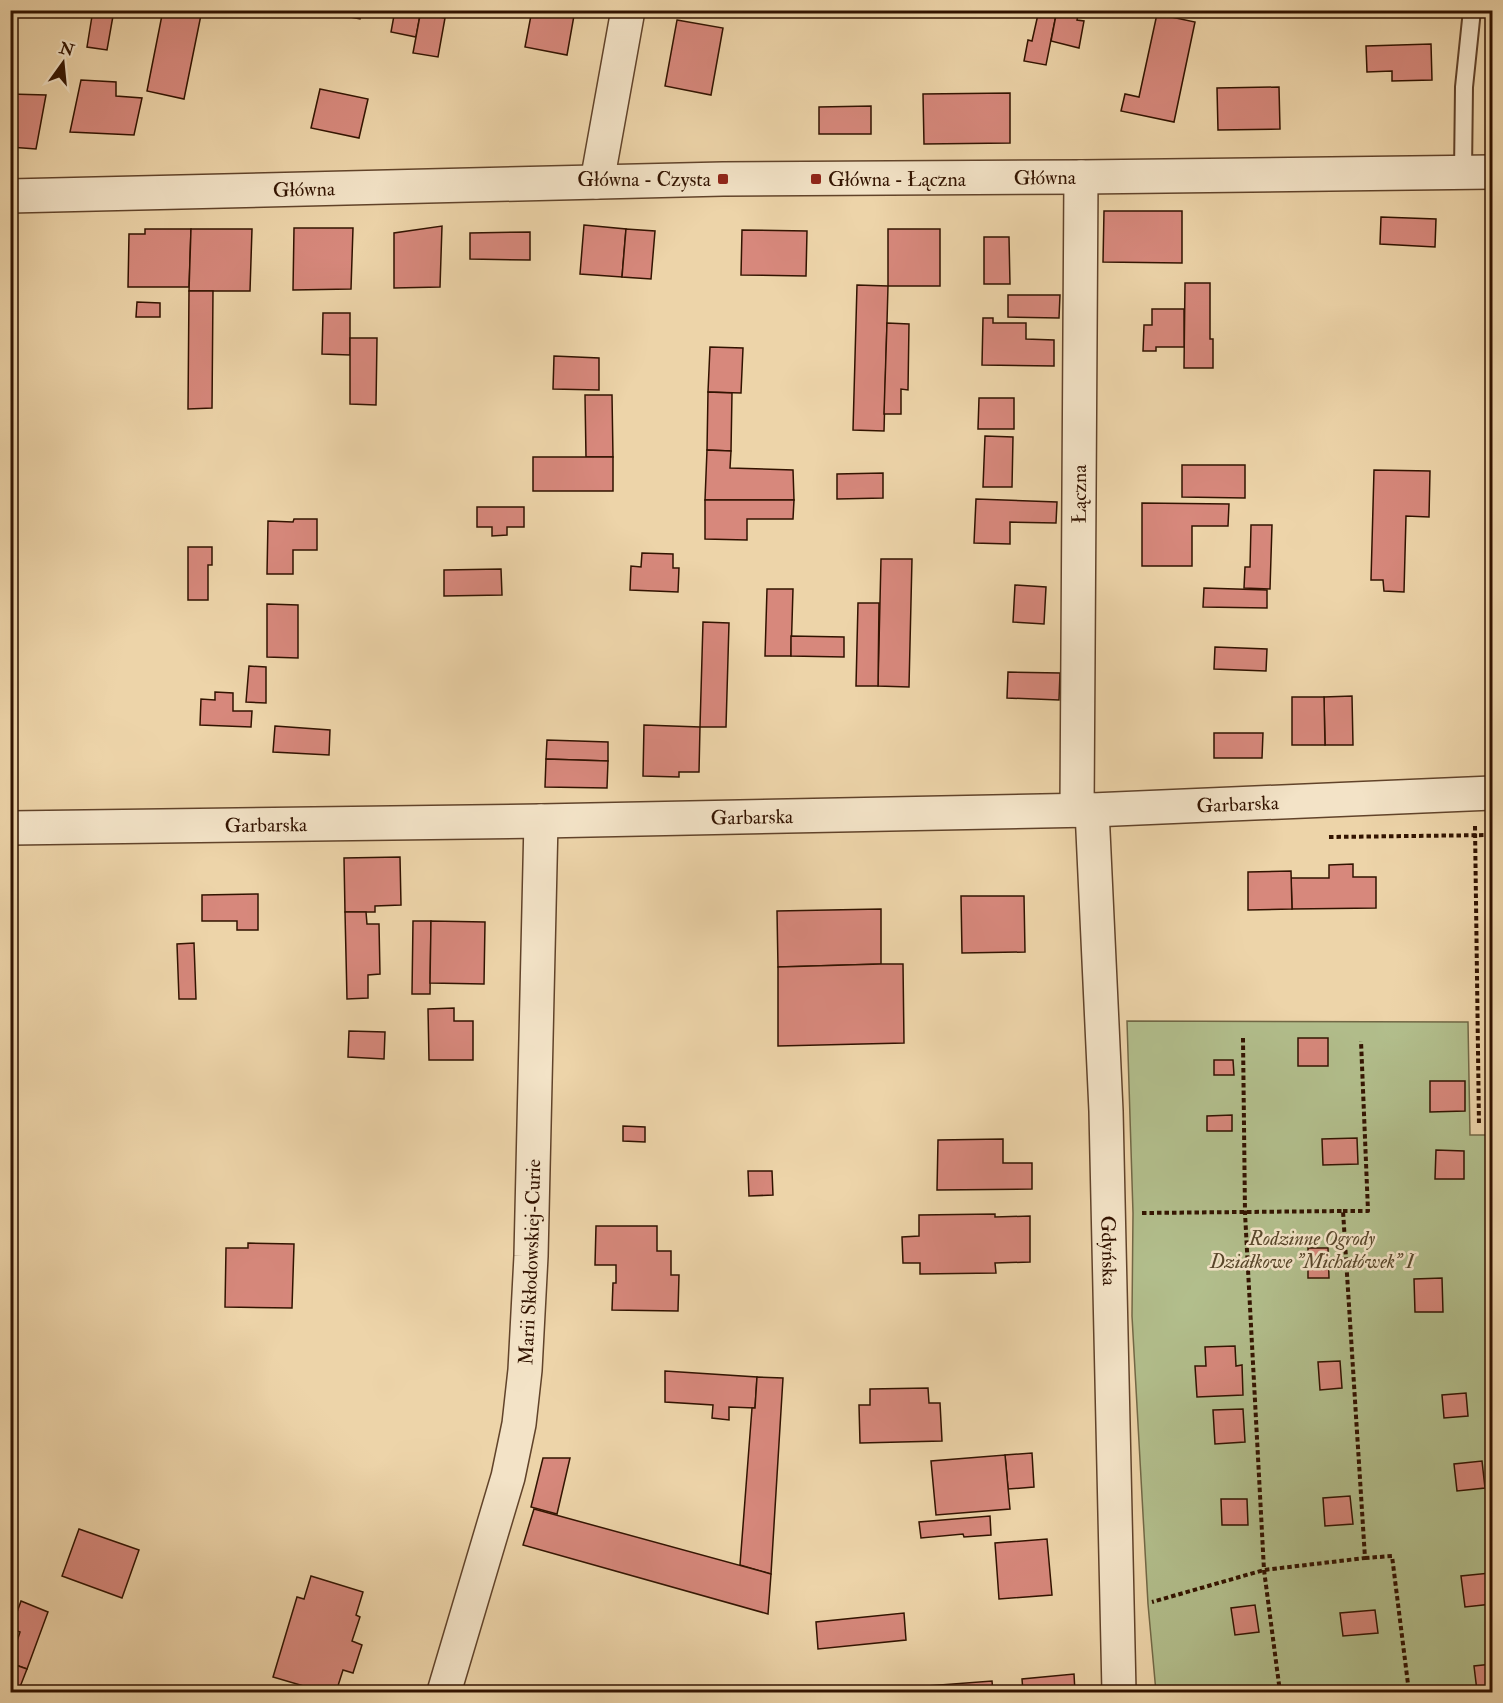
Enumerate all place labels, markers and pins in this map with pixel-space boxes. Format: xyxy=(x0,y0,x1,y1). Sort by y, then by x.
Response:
place label: Główna - Czysta xyxy=(577,167,712,192)
place label: Główna - Łączna xyxy=(828,167,967,192)
marker: Główna - Czysta xyxy=(716,172,730,186)
marker: Główna - Łączna xyxy=(809,172,823,186)

